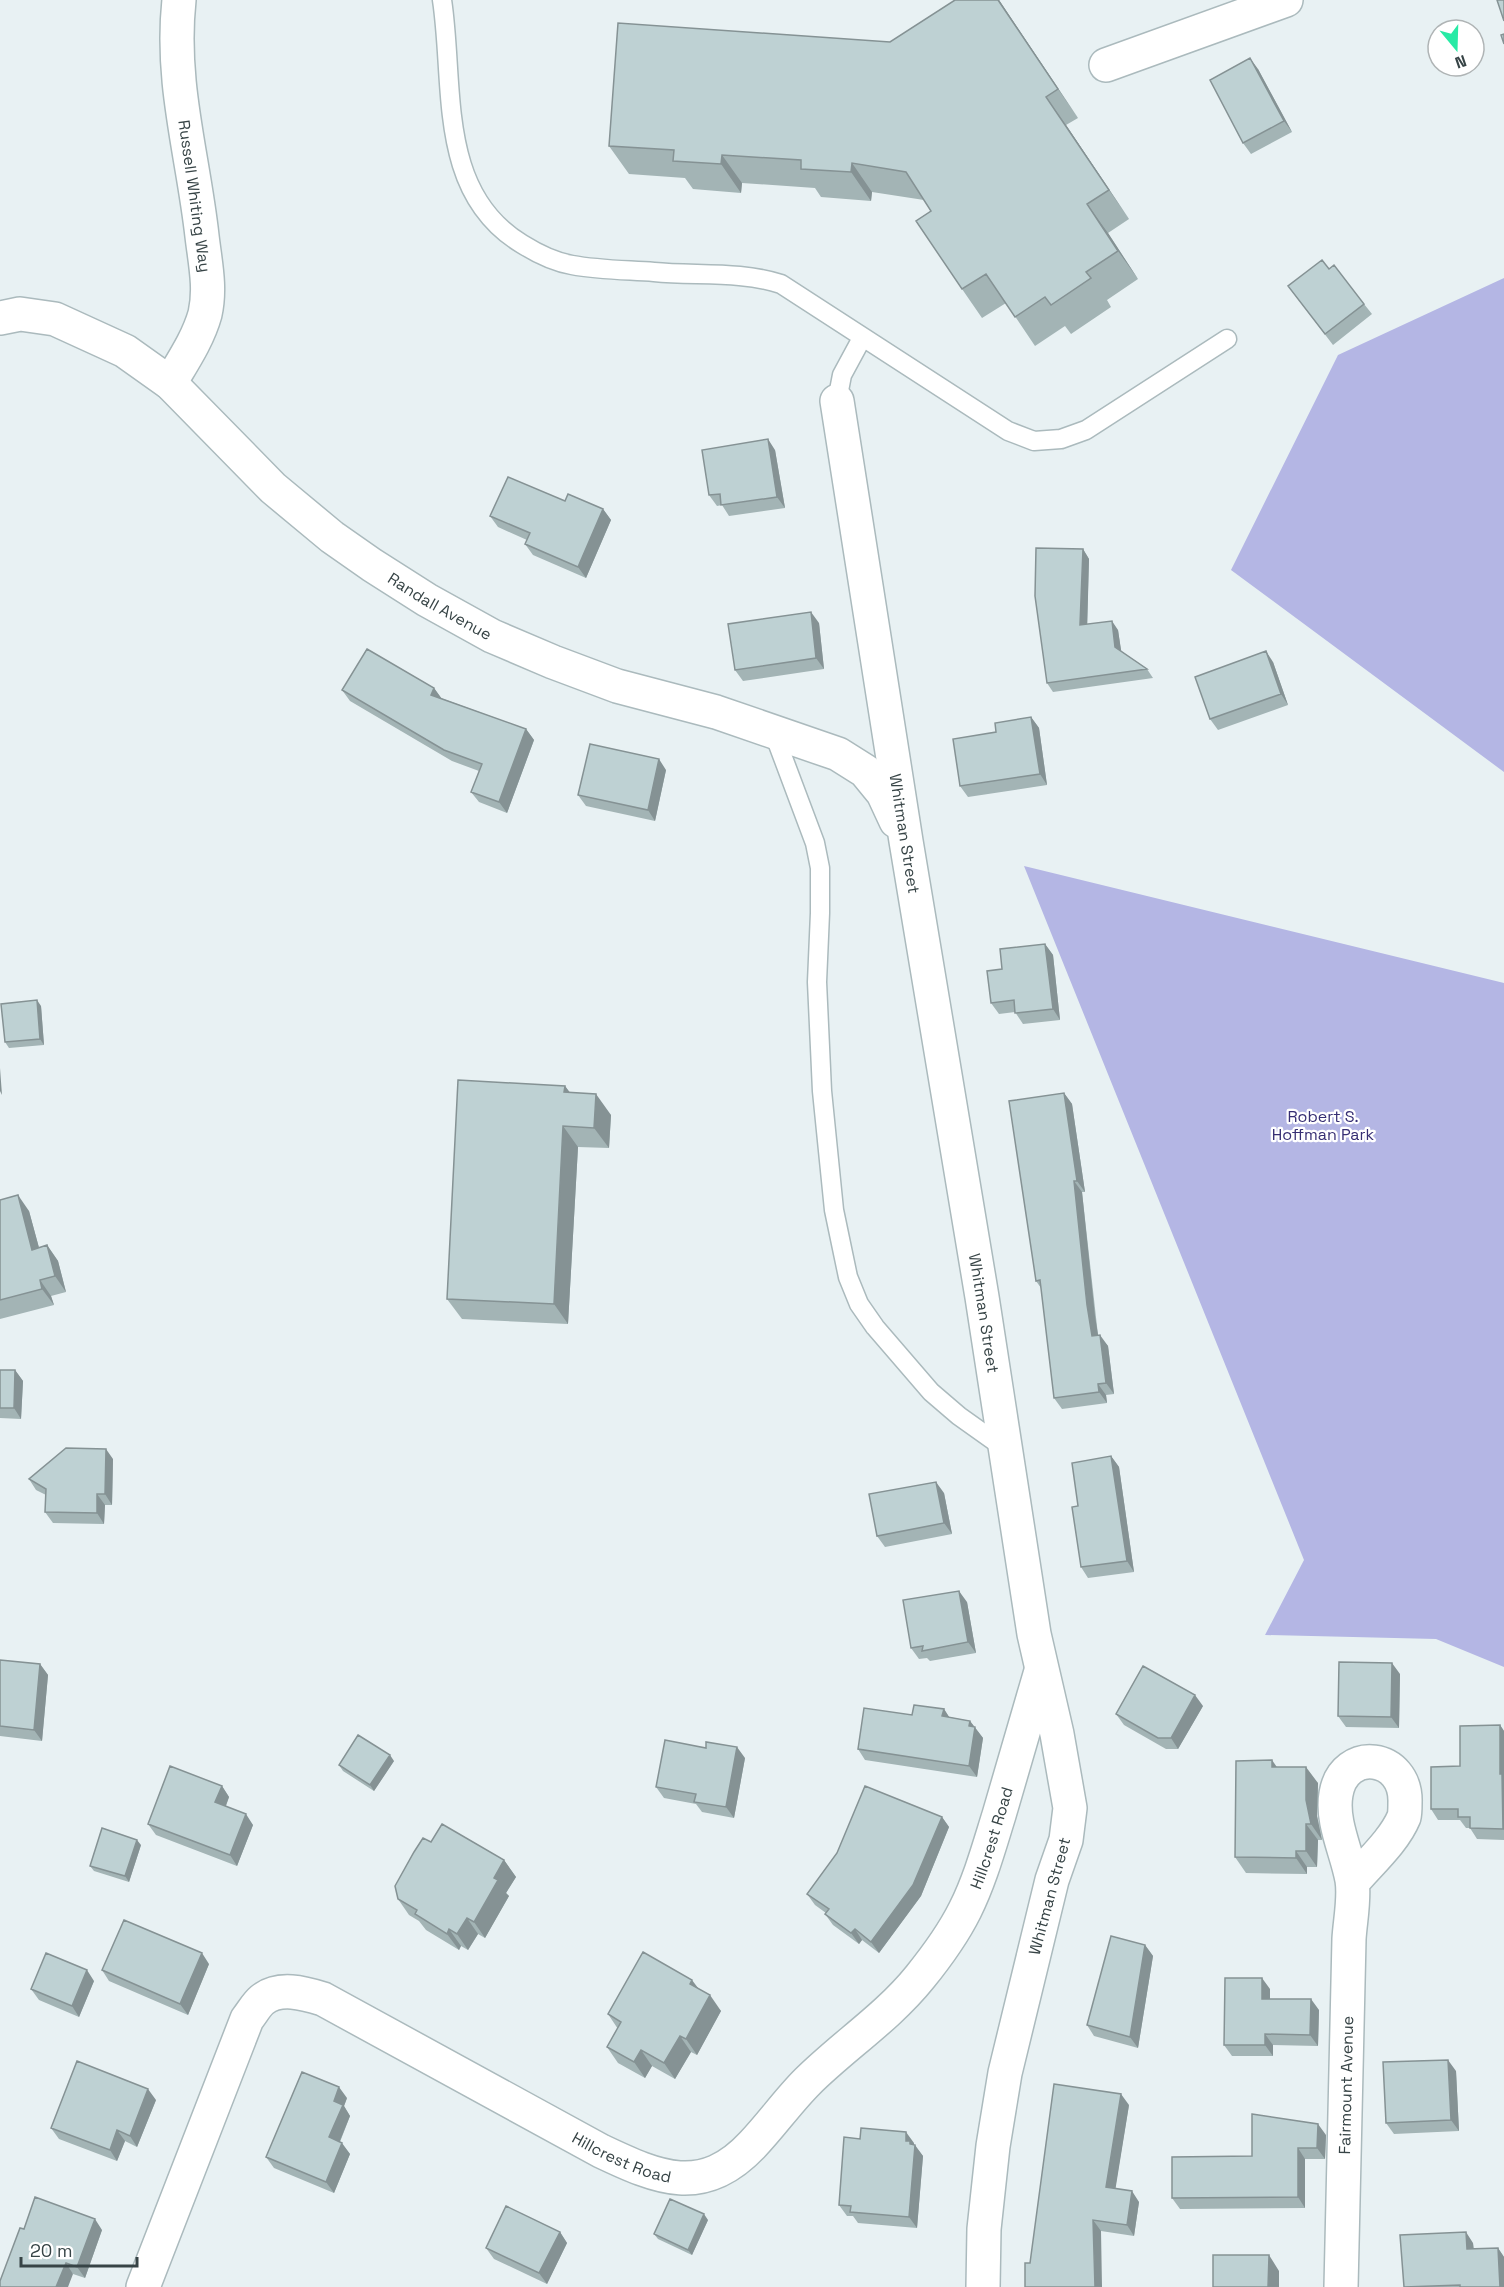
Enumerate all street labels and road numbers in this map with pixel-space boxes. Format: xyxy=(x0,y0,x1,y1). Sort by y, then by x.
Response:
street label: Russell Whiting Way xyxy=(173,118,216,274)
street label: Randall Avenue xyxy=(384,568,495,645)
street label: Whitman Street xyxy=(885,772,925,895)
street label: Whitman Street xyxy=(964,1252,1004,1375)
street label: Hillcrest Road xyxy=(965,1784,1018,1892)
street label: Whitman Street xyxy=(1024,1835,1075,1957)
street label: Fairmount Avenue xyxy=(1334,2016,1358,2155)
street label: Hillcrest Road xyxy=(568,2127,673,2188)

